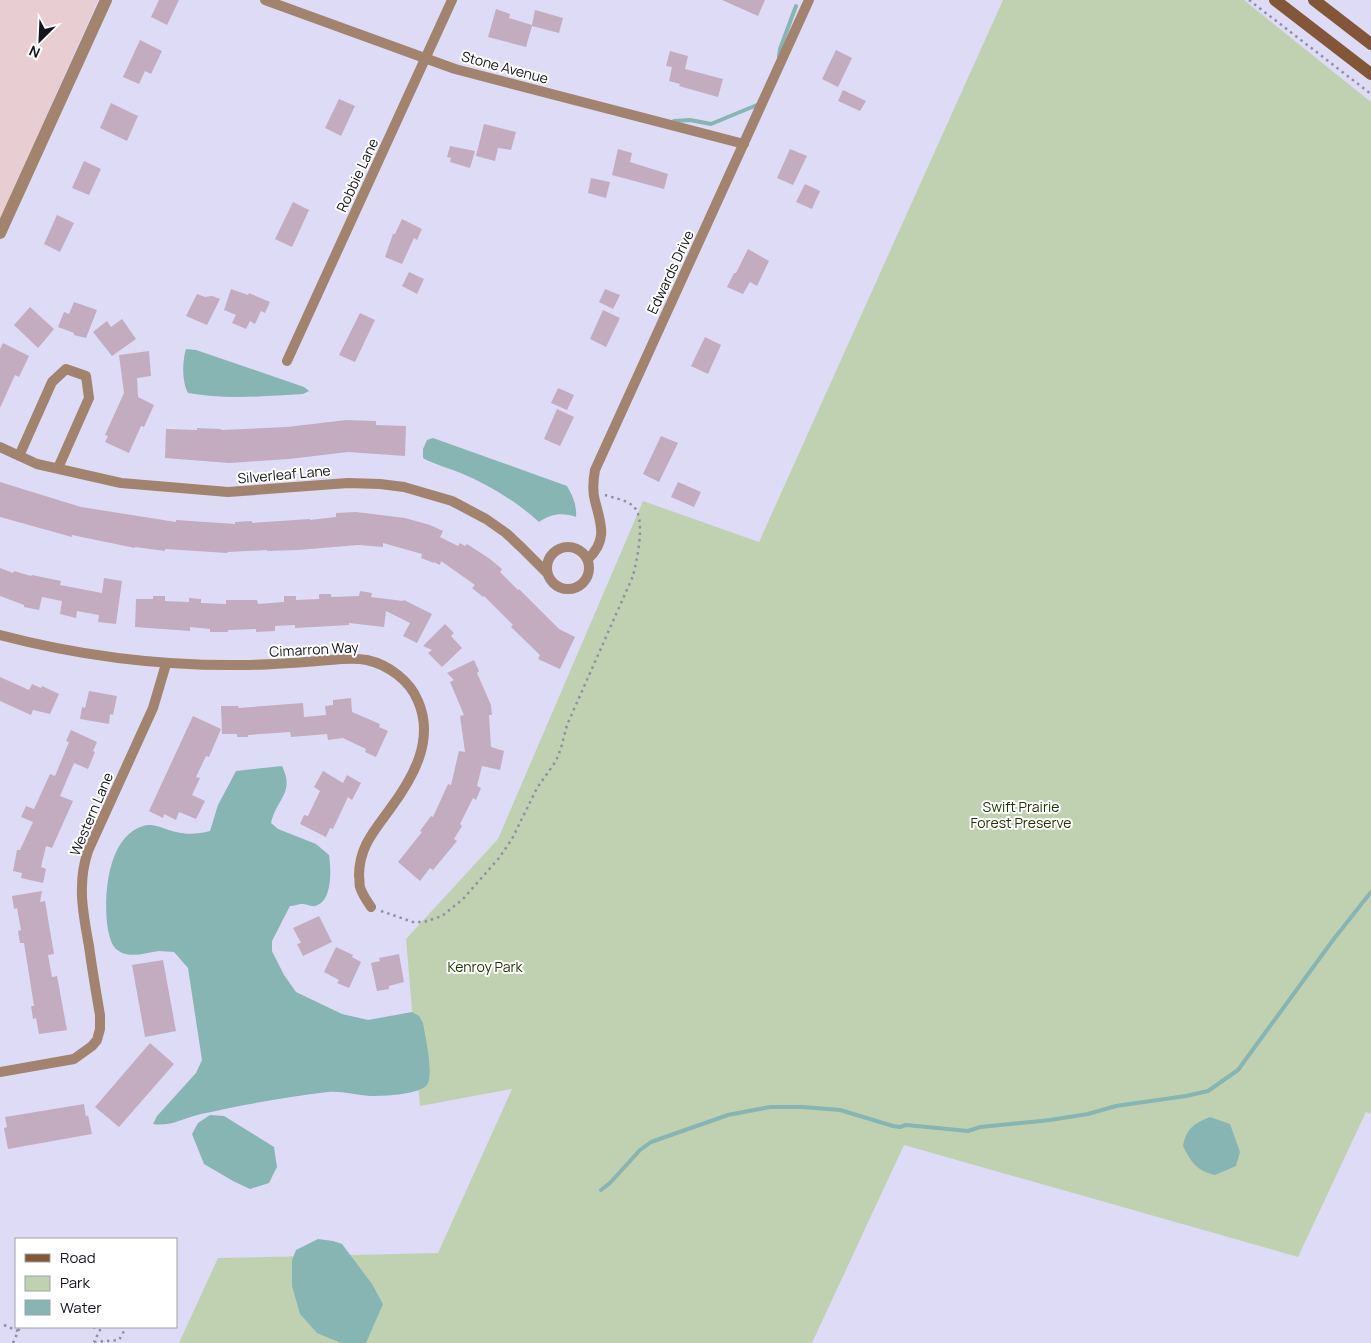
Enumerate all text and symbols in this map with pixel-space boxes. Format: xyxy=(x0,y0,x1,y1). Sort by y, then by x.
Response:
north arrow xyxy=(15,15,65,65)
text: N xyxy=(26,42,43,63)
street label: Stone Avenue xyxy=(459,46,551,88)
street label: Robbie Lane xyxy=(332,135,382,215)
street label: Edwards Drive xyxy=(642,227,698,317)
street label: Silverleaf Lane xyxy=(237,460,331,488)
street label: Cimarron Way xyxy=(269,637,360,661)
street label: Western Lane xyxy=(65,769,117,859)
park label: Swift Prairie Forest Preserve xyxy=(970,797,1072,832)
park label: Kenroy Park xyxy=(447,957,524,976)
legend xyxy=(15,1238,178,1328)
text: Road xyxy=(60,1247,96,1268)
text: Park xyxy=(60,1272,90,1293)
text: Water xyxy=(60,1297,102,1318)

